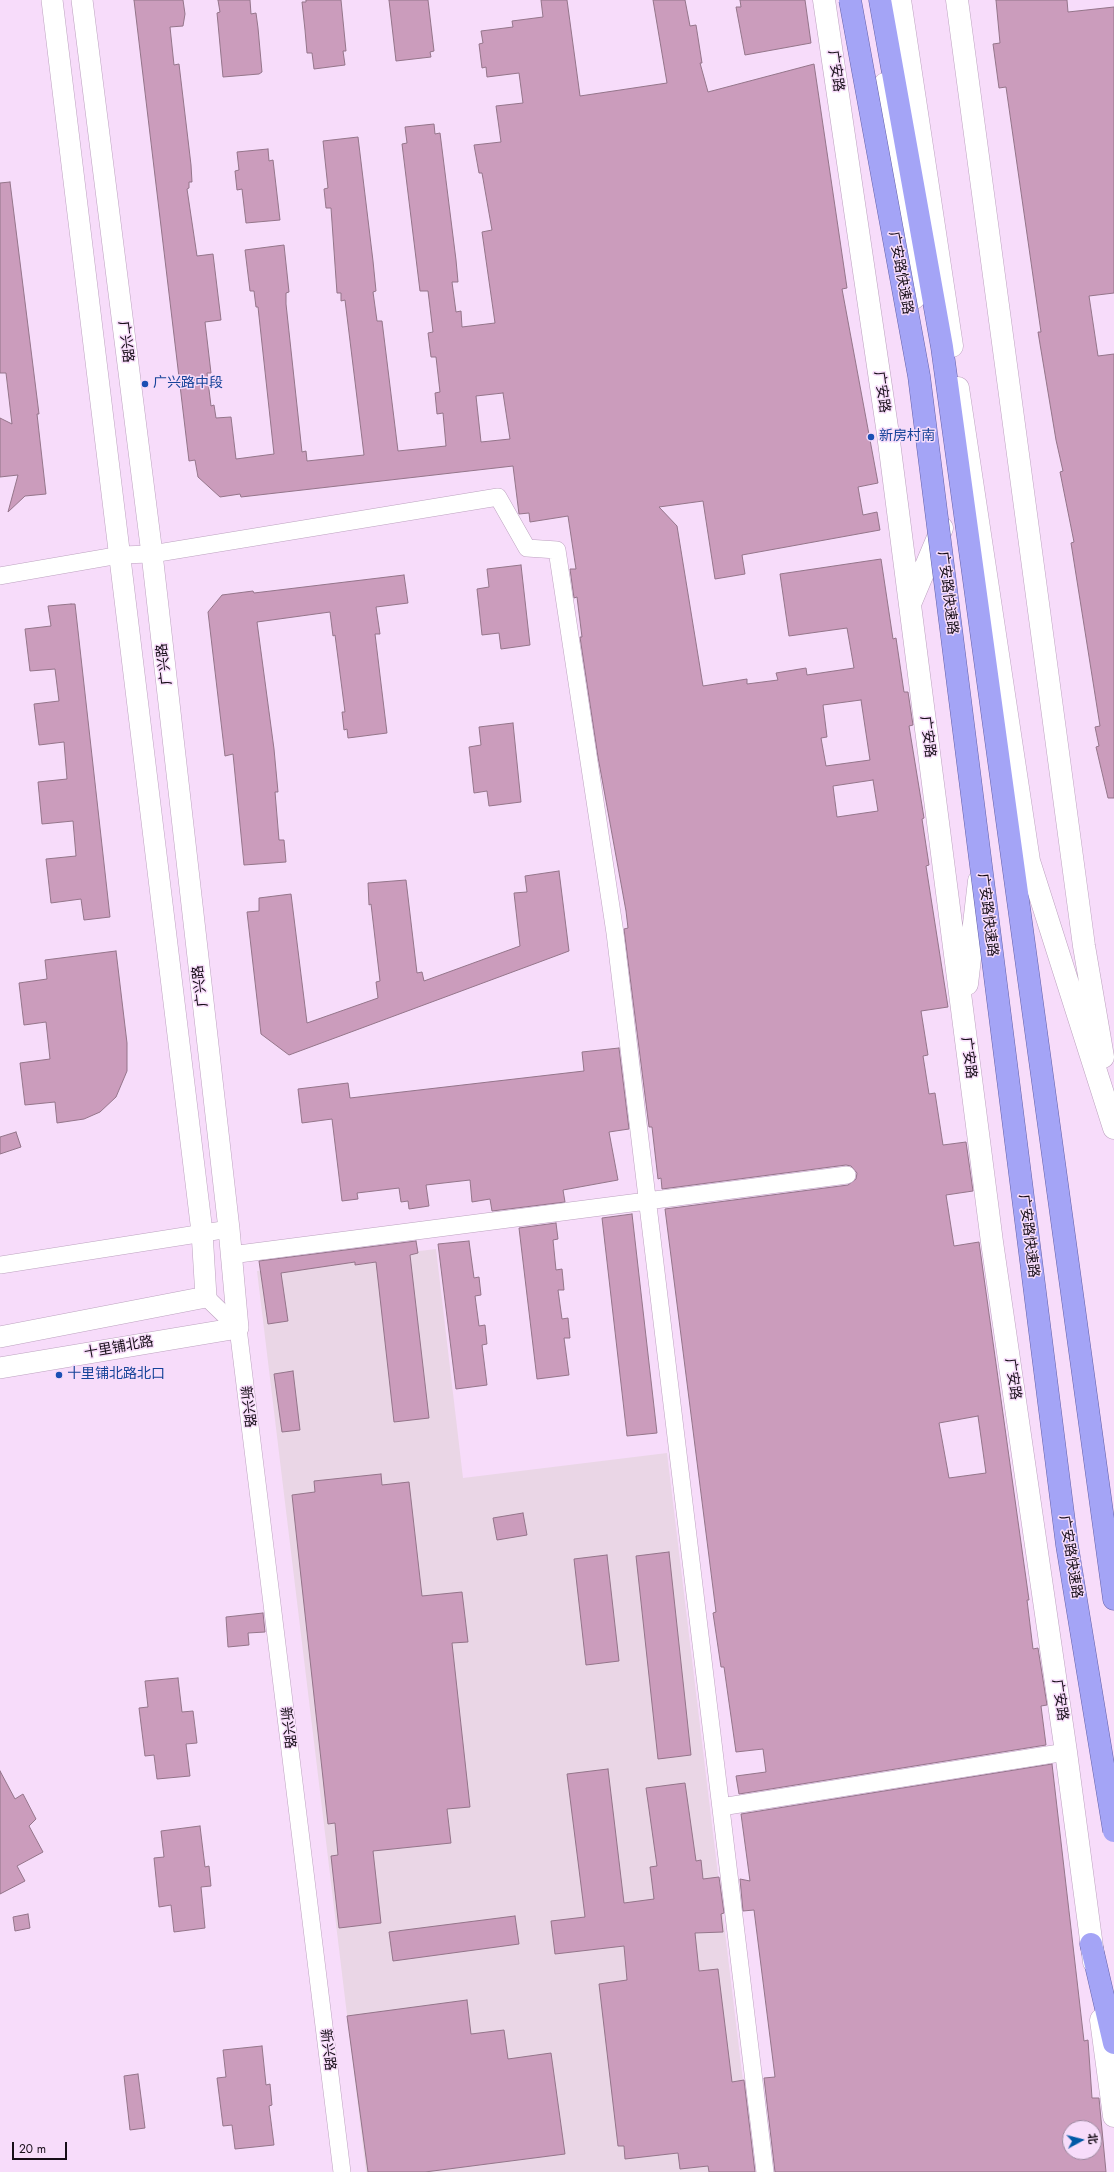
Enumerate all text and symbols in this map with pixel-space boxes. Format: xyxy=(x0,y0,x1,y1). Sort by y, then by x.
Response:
street label: 广安路 xyxy=(824,49,846,93)
street label: 广安路快速路 xyxy=(884,230,916,316)
street label: 广兴路 xyxy=(114,320,136,364)
street label: 广安路 xyxy=(870,370,892,414)
place label: 广兴路中段 xyxy=(153,376,223,392)
marker: 广兴路中段 xyxy=(140,379,150,389)
place label: 新房村南 xyxy=(879,429,935,445)
marker: 新房村南 xyxy=(866,432,876,442)
street label: 广安路快速路 xyxy=(934,550,960,636)
street label: 广兴路 xyxy=(154,642,176,686)
street label: 广安路 xyxy=(916,715,938,759)
street label: 广安路快速路 xyxy=(974,872,1000,958)
street label: 广兴路 xyxy=(190,964,212,1008)
street label: 广安路 xyxy=(957,1036,979,1080)
street label: 广安路快速路 xyxy=(1015,1193,1041,1279)
street label: 十里铺北路 xyxy=(83,1334,155,1362)
street label: 广安路 xyxy=(1001,1357,1023,1401)
place label: 十里铺北路北口 xyxy=(67,1367,165,1383)
marker: 十里铺北路北口 xyxy=(54,1370,64,1380)
street label: 新兴路 xyxy=(236,1385,258,1429)
street label: 广安路快速路 xyxy=(1055,1514,1085,1600)
street label: 广安路 xyxy=(1048,1678,1070,1722)
street label: 新兴路 xyxy=(276,1706,298,1750)
street label: 新兴路 xyxy=(316,2028,338,2072)
north arrow xyxy=(1062,2120,1102,2160)
text: 北 xyxy=(1084,2132,1102,2145)
scale bar xyxy=(14,2134,69,2160)
text: 20 m xyxy=(19,2140,46,2158)

